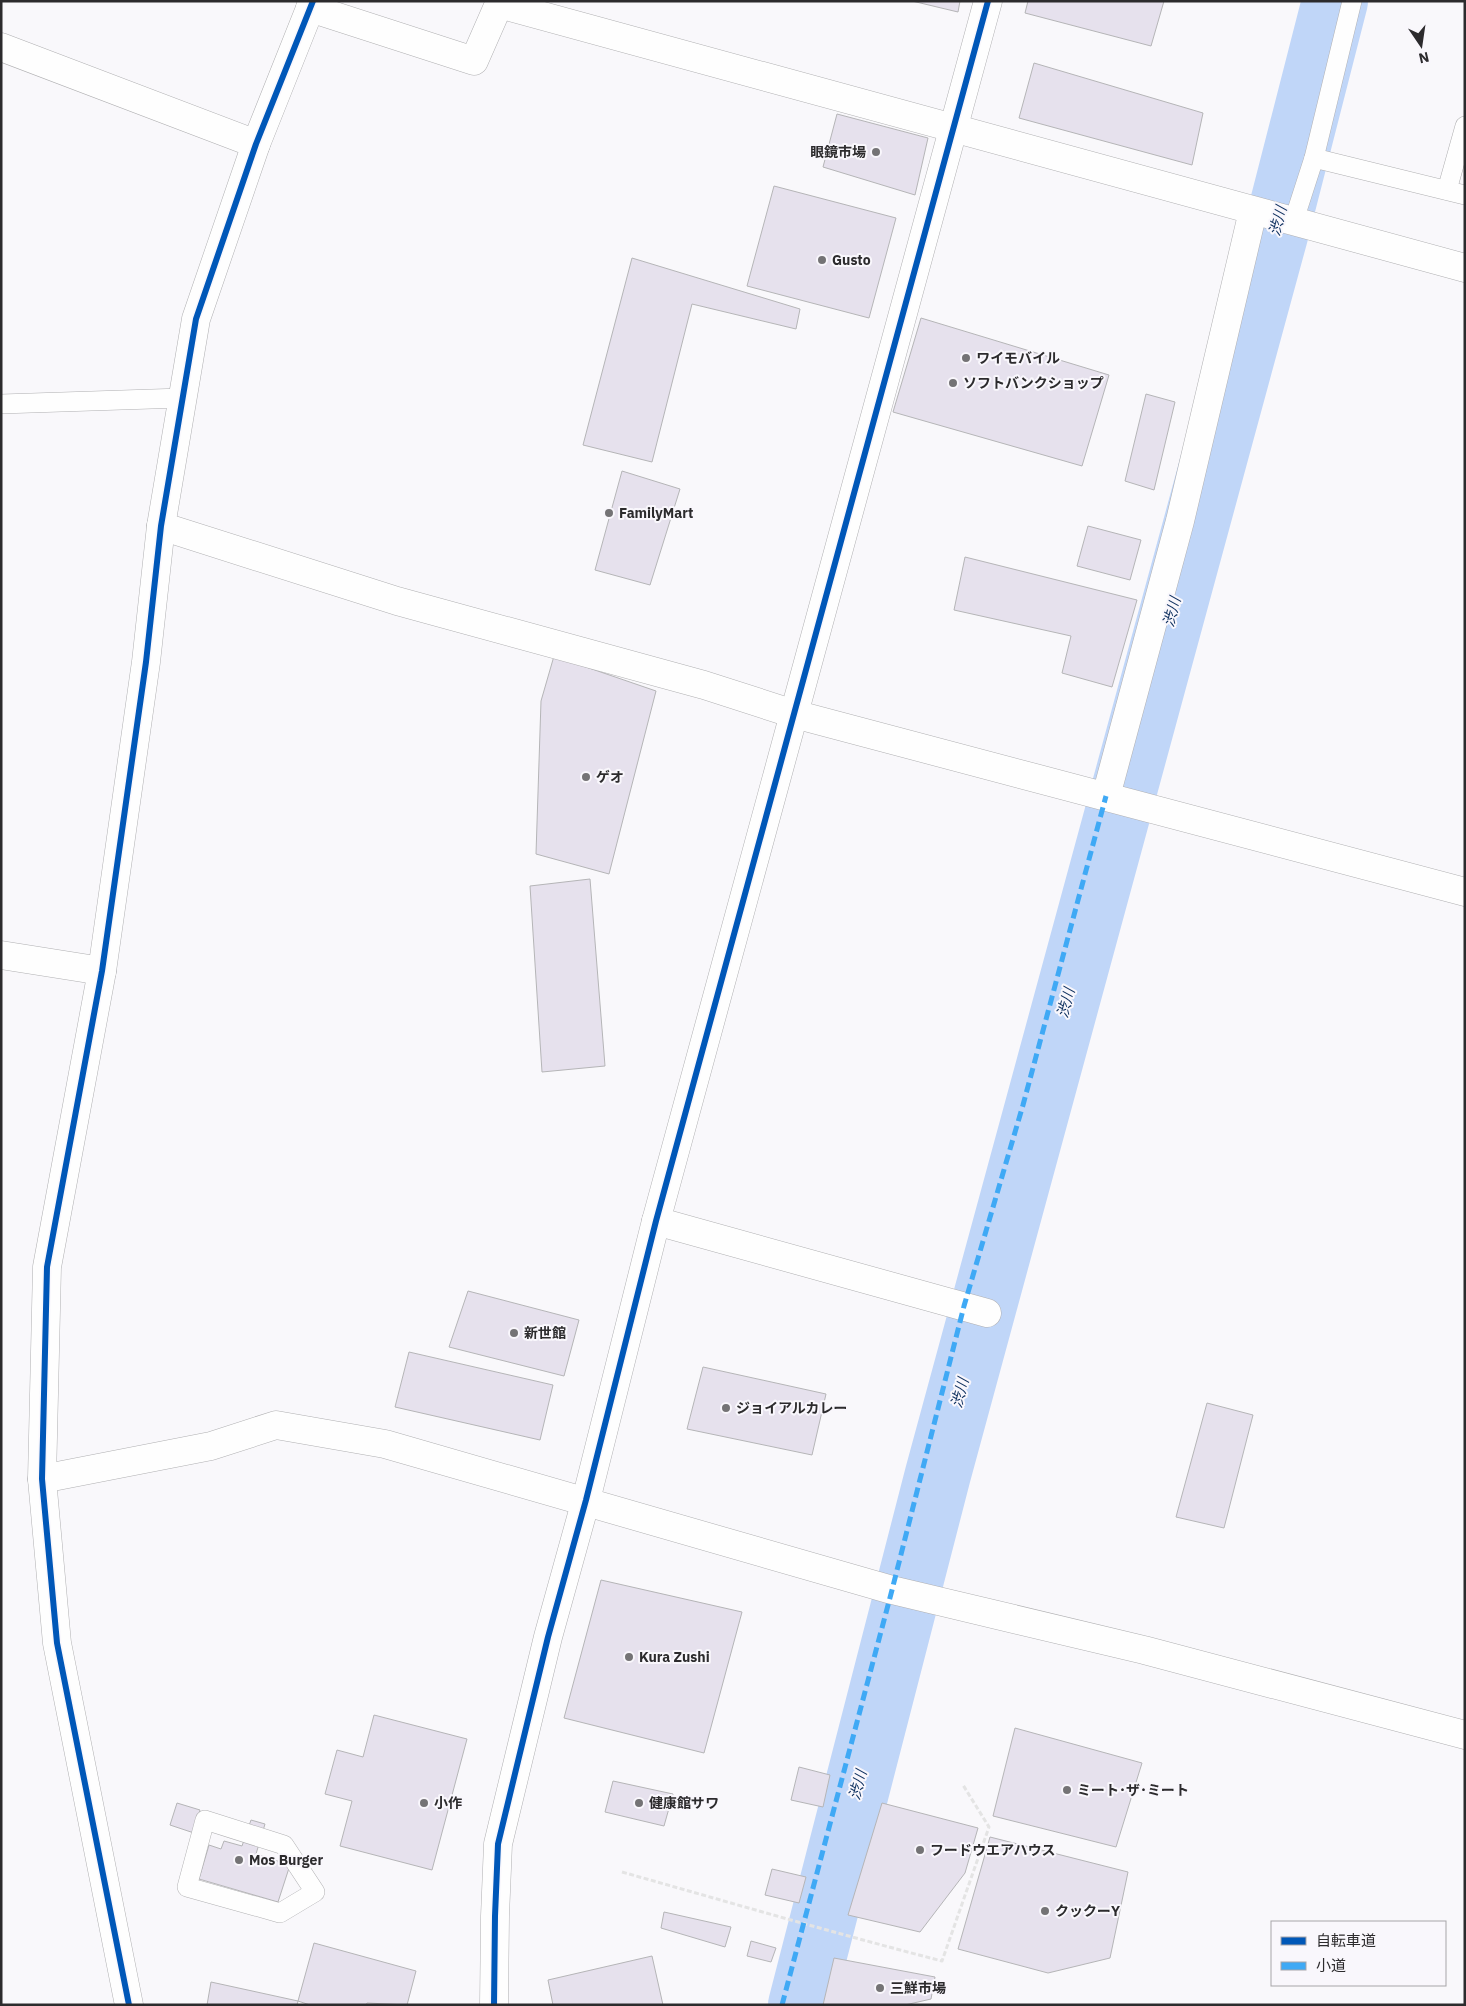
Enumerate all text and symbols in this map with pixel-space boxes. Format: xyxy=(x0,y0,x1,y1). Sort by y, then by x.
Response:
north arrow xyxy=(1396,20,1446,70)
text: N xyxy=(1417,48,1431,68)
place label: 眼鏡市場 xyxy=(810,143,866,161)
marker: 眼鏡市場 xyxy=(870,146,882,158)
water label: 渋川 xyxy=(1264,202,1291,238)
place label: Gusto xyxy=(832,251,871,269)
marker: Gusto xyxy=(816,254,828,266)
place label: ワイモバイル xyxy=(976,349,1060,367)
marker: ワイモバイル xyxy=(960,352,972,364)
place label: ソフトバンクショップ xyxy=(963,374,1104,392)
marker: ソフトバンクショップ xyxy=(947,377,959,389)
place label: FamilyMart xyxy=(619,504,693,522)
marker: FamilyMart xyxy=(603,507,615,519)
water label: 渋川 xyxy=(1158,593,1185,629)
place label: ゲオ xyxy=(596,768,624,786)
marker: ゲオ xyxy=(580,771,592,783)
water label: 渋川 xyxy=(1052,984,1079,1020)
place label: 新世館 xyxy=(524,1324,566,1342)
marker: 新世館 xyxy=(508,1327,520,1339)
water label: 渋川 xyxy=(946,1374,973,1410)
place label: ジョイアルカレー xyxy=(736,1399,847,1417)
marker: ジョイアルカレー xyxy=(720,1402,732,1414)
place label: Kura Zushi xyxy=(639,1648,710,1666)
marker: Kura Zushi xyxy=(623,1651,635,1663)
water label: 渋川 xyxy=(844,1766,871,1802)
place label: ミート･ザ･ミート xyxy=(1077,1781,1189,1799)
marker: ミート･ザ･ミート xyxy=(1061,1784,1073,1796)
place label: 小作 xyxy=(434,1794,462,1812)
place label: 健康館サワ xyxy=(649,1794,719,1812)
marker: 小作 xyxy=(418,1797,430,1809)
marker: 健康館サワ xyxy=(633,1797,645,1809)
place label: フードウエアハウス xyxy=(930,1841,1055,1859)
marker: フードウエアハウス xyxy=(914,1844,926,1856)
place label: Mos Burger xyxy=(249,1851,323,1869)
marker: Mos Burger xyxy=(233,1854,245,1866)
place label: クックーY xyxy=(1055,1902,1120,1920)
marker: クックーY xyxy=(1039,1905,1051,1917)
legend xyxy=(1271,1921,1446,1986)
text: 自転車道 xyxy=(1316,1931,1376,1950)
text: 小道 xyxy=(1316,1956,1346,1975)
place label: 三鮮市場 xyxy=(890,1979,946,1997)
marker: 三鮮市場 xyxy=(874,1982,886,1994)

